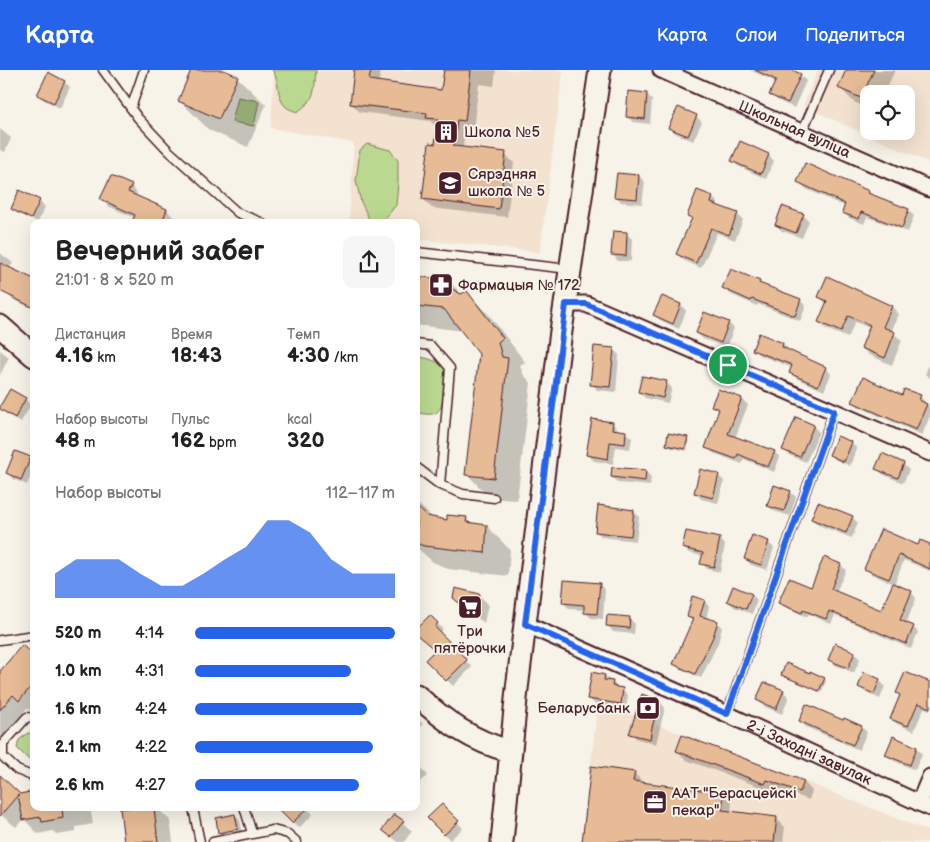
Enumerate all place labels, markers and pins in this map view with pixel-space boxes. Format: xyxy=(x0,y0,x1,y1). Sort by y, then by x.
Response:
building icon: Школа №5 xyxy=(433,119,459,145)
place label: Школа №5 xyxy=(464,123,540,142)
place label: Сярэдняя школа № 5 xyxy=(468,165,545,201)
school or university icon: Сярэдняя школа № 5 xyxy=(437,170,463,196)
pharmacy icon: Фармацыя № 172 xyxy=(428,272,454,298)
place label: Фармацыя № 172 xyxy=(458,276,580,295)
pin xyxy=(707,344,749,386)
supermarket icon: Три пятёрочки xyxy=(457,594,483,620)
place label: Три пятёрочки xyxy=(434,622,506,658)
bank icon: Беларусбанк xyxy=(635,695,661,721)
place label: Беларусбанк xyxy=(538,699,630,718)
place label: ААТ "Берасцейскі пекар" xyxy=(671,784,797,820)
office icon: ААТ "Берасцейскі пекар" xyxy=(642,789,668,815)

